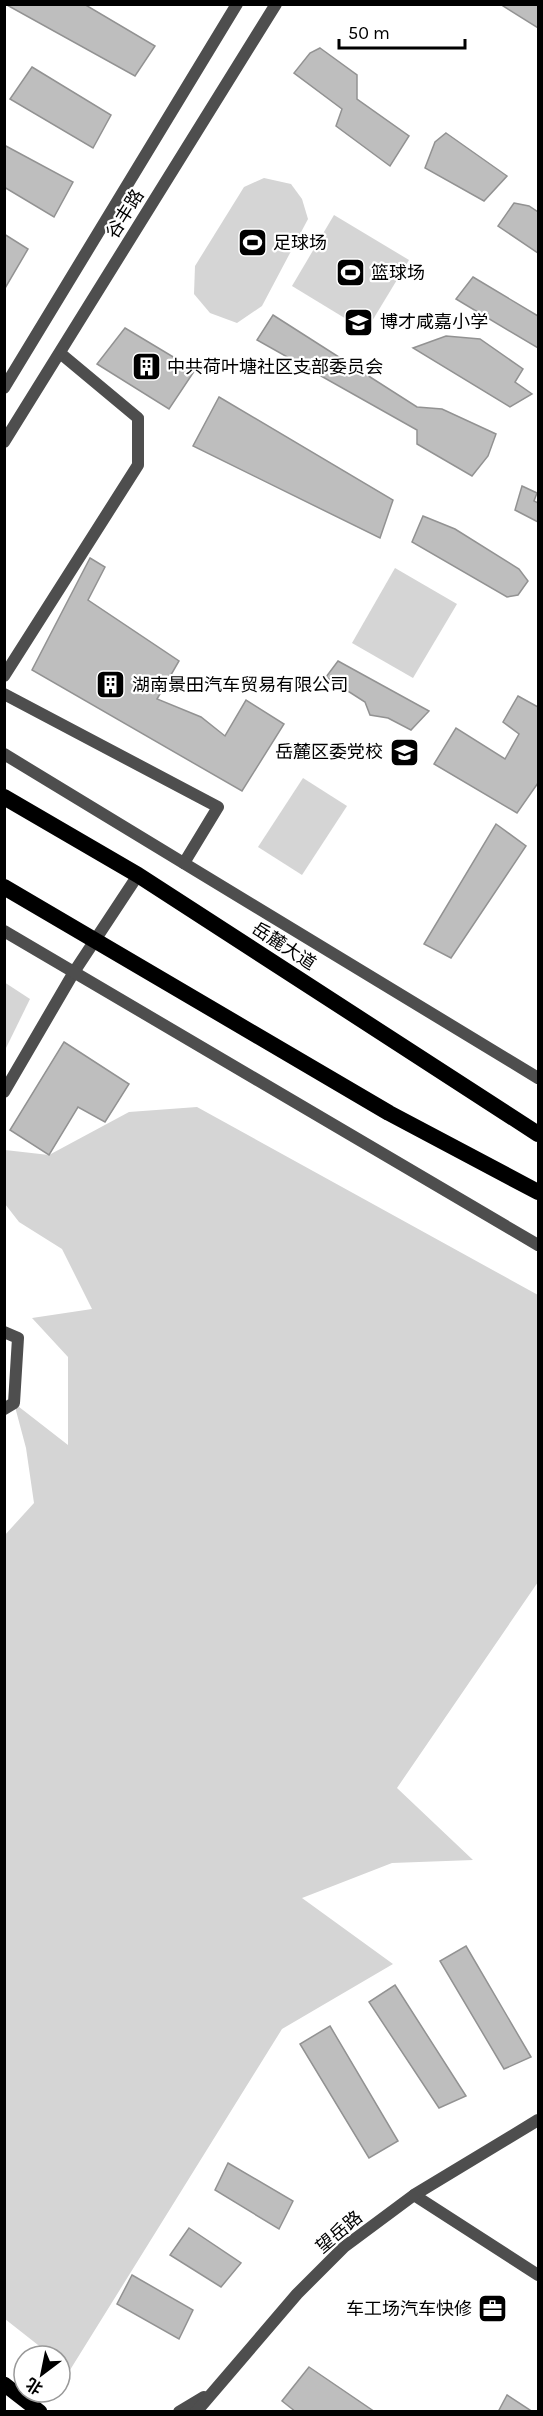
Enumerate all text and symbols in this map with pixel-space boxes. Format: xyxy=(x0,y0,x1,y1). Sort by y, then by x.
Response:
scale bar xyxy=(339,12,465,50)
text: 50 m xyxy=(348,22,390,44)
street label: 谷丰路 xyxy=(101,185,149,243)
sports icon: 足球场 xyxy=(236,227,268,259)
place label: 足球场 xyxy=(273,232,327,254)
sports icon: 篮球场 xyxy=(334,257,366,289)
place label: 篮球场 xyxy=(371,262,425,284)
school or university icon: 博才咸嘉小学 xyxy=(343,306,375,338)
place label: 博才咸嘉小学 xyxy=(380,311,488,333)
building icon: 中共荷叶塘社区支部委员会 xyxy=(130,351,162,383)
place label: 中共荷叶塘社区支部委员会 xyxy=(167,356,383,378)
building icon: 湖南景田汽车贸易有限公司 xyxy=(95,669,127,701)
place label: 湖南景田汽车贸易有限公司 xyxy=(132,674,348,696)
school or university icon: 岳麓区委党校 xyxy=(388,736,420,768)
place label: 岳麓区委党校 xyxy=(275,741,383,763)
street label: 岳麓大道 xyxy=(248,917,320,975)
street label: 望岳路 xyxy=(311,2206,367,2258)
office icon: 车工场汽车快修 xyxy=(477,2293,509,2325)
place label: 车工场汽车快修 xyxy=(346,2298,472,2320)
north arrow xyxy=(12,2344,72,2404)
text: 北 xyxy=(22,2374,46,2399)

